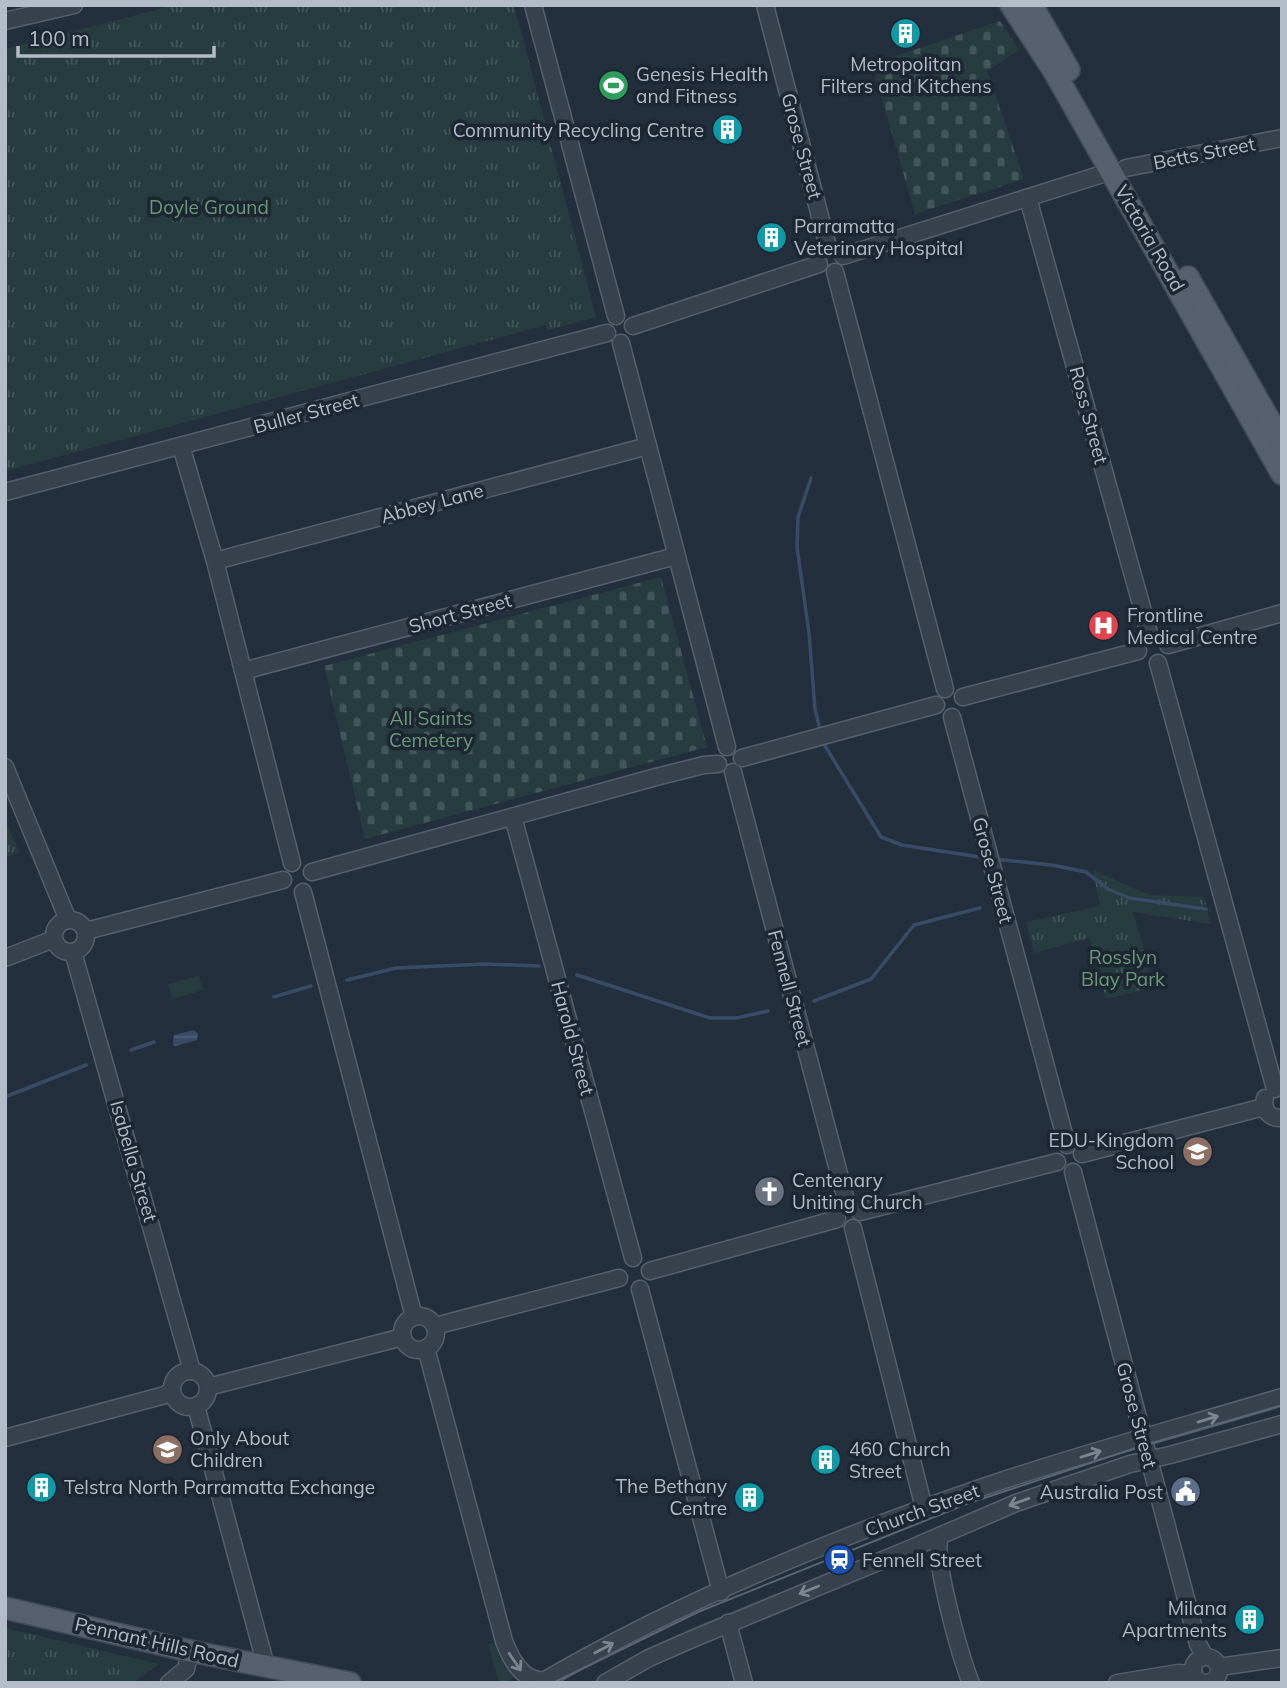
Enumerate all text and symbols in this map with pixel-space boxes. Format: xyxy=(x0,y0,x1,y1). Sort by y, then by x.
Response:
scale bar xyxy=(18,14,214,58)
building icon: Metropolitan Filters and Kitchens xyxy=(889,16,923,50)
text: 100 m xyxy=(28,25,90,51)
place label: Metropolitan Filters and Kitchens xyxy=(820,52,992,98)
place label: Genesis Health and Fitness xyxy=(636,62,769,108)
sports icon: Genesis Health and Fitness xyxy=(596,68,630,102)
street label: Grose Street xyxy=(776,90,828,202)
building icon: Community Recycling Centre xyxy=(710,113,744,147)
place label: Community Recycling Centre xyxy=(453,118,704,142)
street label: Betts Street xyxy=(1151,131,1257,175)
street label: Victoria Road xyxy=(1110,180,1190,296)
park label: Doyle Ground xyxy=(149,195,269,219)
place label: Parramatta Veterinary Hospital xyxy=(794,214,963,260)
building icon: Parramatta Veterinary Hospital xyxy=(754,220,788,254)
street label: Ross Street xyxy=(1064,364,1114,467)
street label: Buller Street xyxy=(251,387,361,439)
street label: Abbey Lane xyxy=(378,478,486,528)
street label: Short Street xyxy=(406,588,514,638)
place label: Frontline Medical Centre xyxy=(1127,603,1257,649)
hospital icon: Frontline Medical Centre xyxy=(1087,609,1121,643)
park label: All Saints Cemetery xyxy=(389,706,473,752)
street label: Grose Street xyxy=(967,814,1019,926)
street label: Fennell Street xyxy=(763,927,817,1049)
park label: Rosslyn Blay Park xyxy=(1081,945,1165,991)
street label: Harold Street xyxy=(546,978,600,1098)
street label: Isabella Street xyxy=(105,1097,163,1225)
place label: EDU-Kingdom School xyxy=(1049,1128,1174,1174)
school or university icon: EDU-Kingdom School xyxy=(1180,1134,1214,1168)
place label: Centenary Uniting Church xyxy=(792,1168,923,1214)
church icon: Centenary Uniting Church xyxy=(752,1174,786,1208)
street label: Grose Street xyxy=(1111,1359,1163,1471)
one-way arrow xyxy=(1197,1411,1219,1424)
place label: Only About Children xyxy=(190,1426,290,1472)
school or university icon: Only About Children xyxy=(150,1432,184,1466)
place label: 460 Church Street xyxy=(849,1437,951,1483)
building icon: 460 Church Street xyxy=(809,1443,843,1477)
one-way arrow xyxy=(1080,1447,1102,1460)
building icon: Telstra North Parramatta Exchange xyxy=(24,1470,58,1504)
place label: The Bethany Centre xyxy=(616,1474,727,1520)
place label: Telstra North Parramatta Exchange xyxy=(64,1475,375,1499)
public building icon: Australia Post xyxy=(1169,1475,1203,1509)
street label: Church Street xyxy=(862,1478,983,1542)
building icon: The Bethany Centre xyxy=(733,1480,767,1514)
place label: Australia Post xyxy=(1040,1480,1163,1504)
one-way arrow xyxy=(1008,1497,1030,1509)
station icon: Fennell Street xyxy=(822,1543,856,1577)
place label: Fennell Street xyxy=(862,1548,982,1572)
one-way arrow xyxy=(799,1584,820,1597)
place label: Milana Apartments xyxy=(1122,1596,1227,1642)
building icon: Milana Apartments xyxy=(1233,1602,1267,1636)
street label: Pennant Hills Road xyxy=(73,1611,241,1673)
one-way arrow xyxy=(593,1641,613,1655)
one-way arrow xyxy=(508,1652,522,1671)

